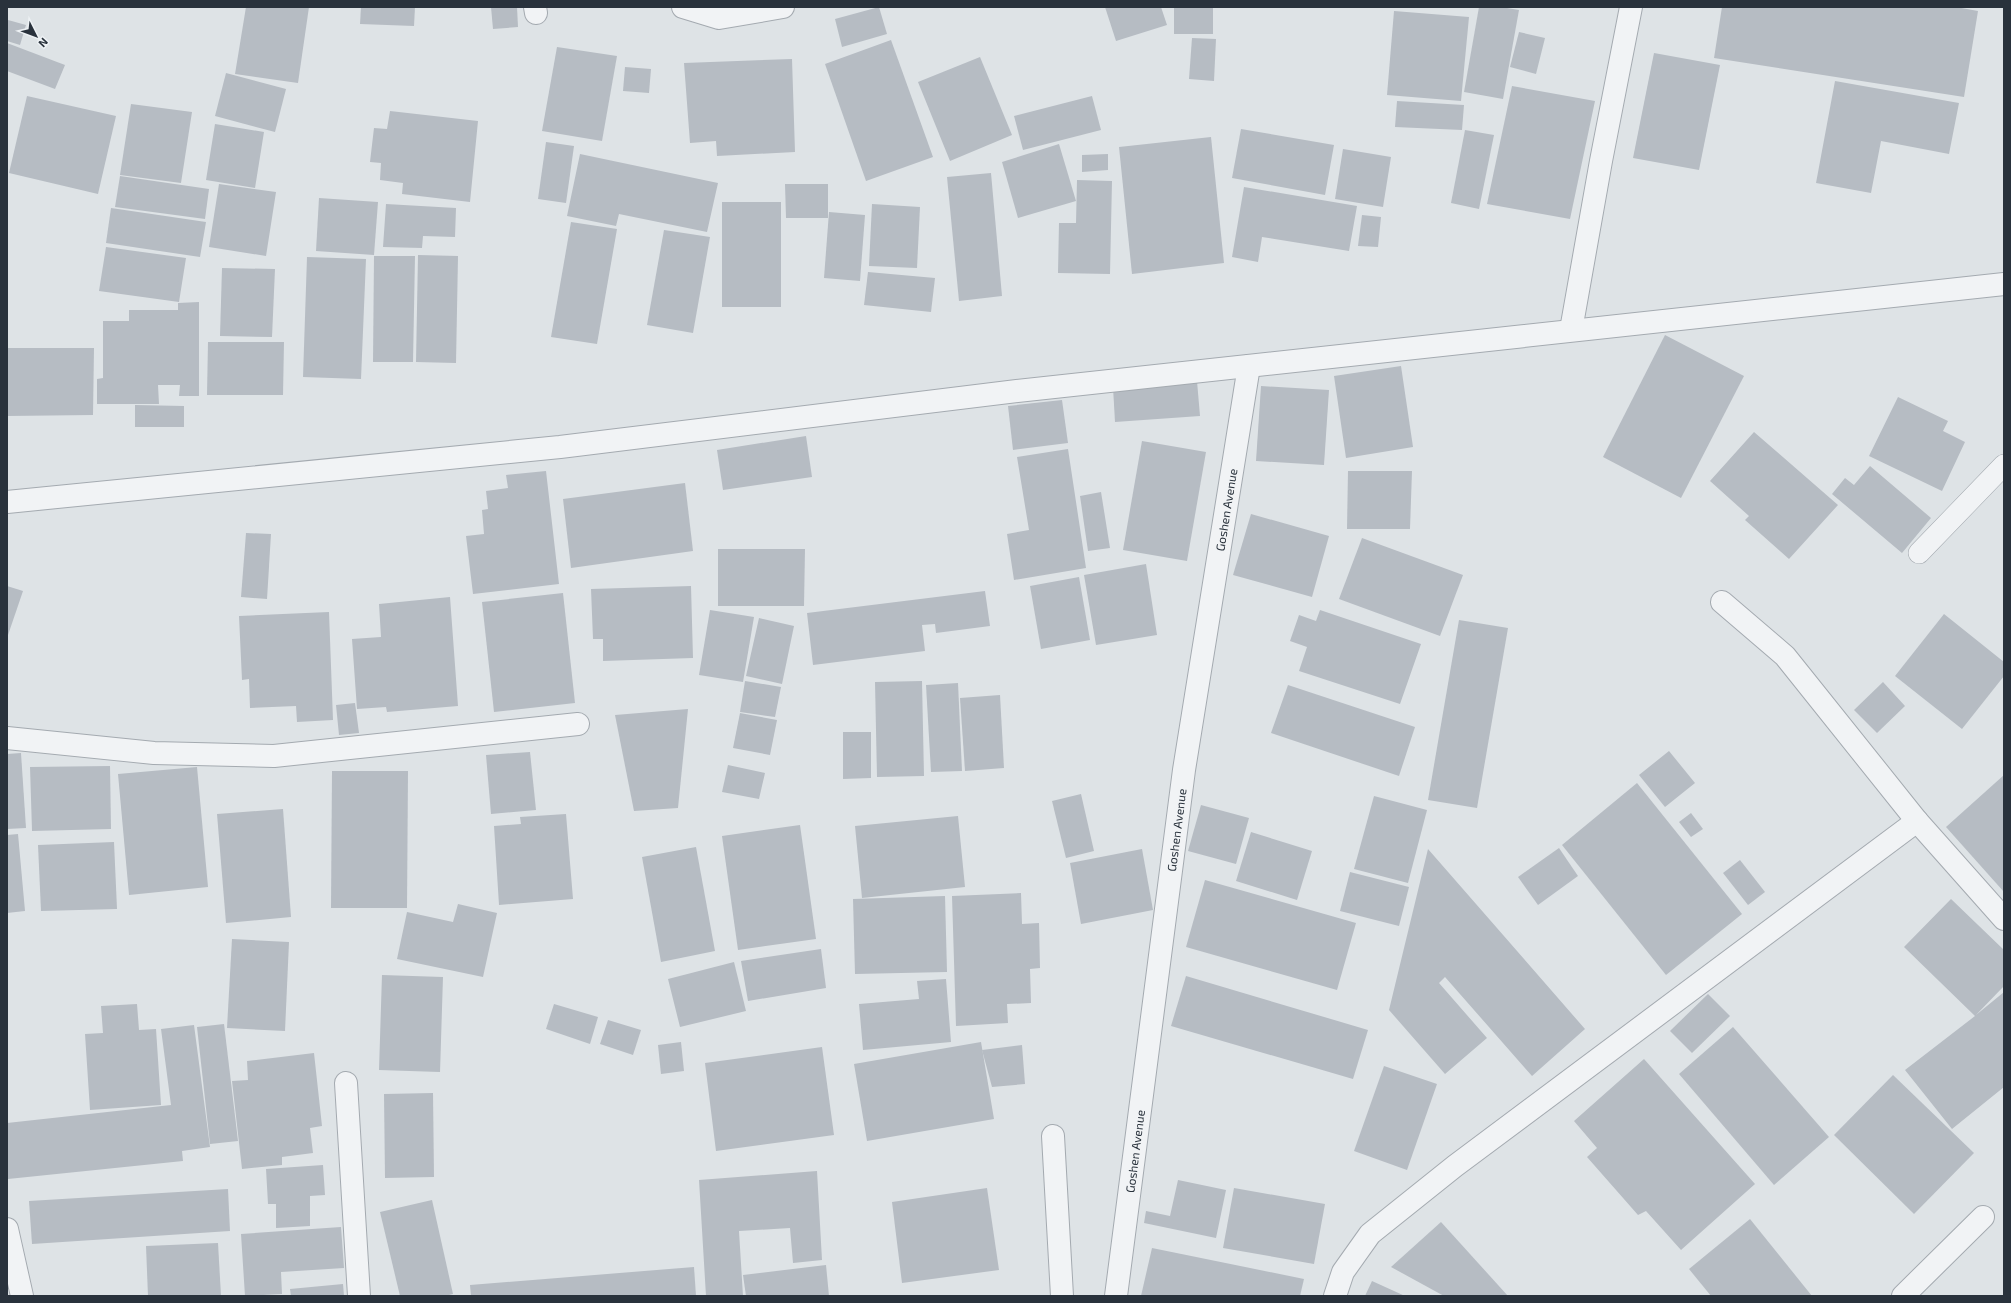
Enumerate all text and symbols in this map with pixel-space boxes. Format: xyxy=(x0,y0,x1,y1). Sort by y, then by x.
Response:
north arrow xyxy=(16,16,56,56)
text: N xyxy=(36,36,51,50)
street label: Goshen Avenue xyxy=(1212,467,1239,552)
street label: Goshen Avenue xyxy=(1164,788,1189,872)
street label: Goshen Avenue xyxy=(1122,1109,1147,1194)

